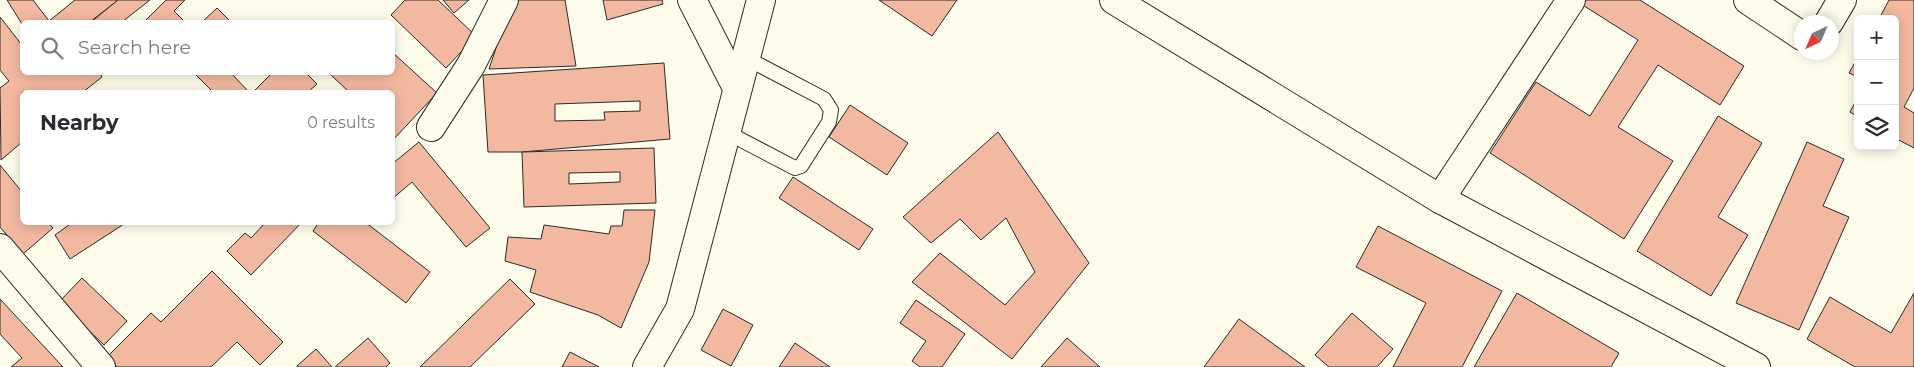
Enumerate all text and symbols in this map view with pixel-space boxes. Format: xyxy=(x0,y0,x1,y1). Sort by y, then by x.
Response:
north arrow xyxy=(1794,15,1839,60)
map controls xyxy=(1854,15,1899,150)
button: + xyxy=(1854,15,1899,60)
search box xyxy=(20,20,395,75)
icon: search xyxy=(38,34,66,62)
text: Search here xyxy=(78,36,191,59)
button: − xyxy=(1854,60,1899,105)
button: layers xyxy=(1854,105,1899,150)
text: Nearby xyxy=(40,110,119,135)
text: 0 results xyxy=(307,113,375,132)

